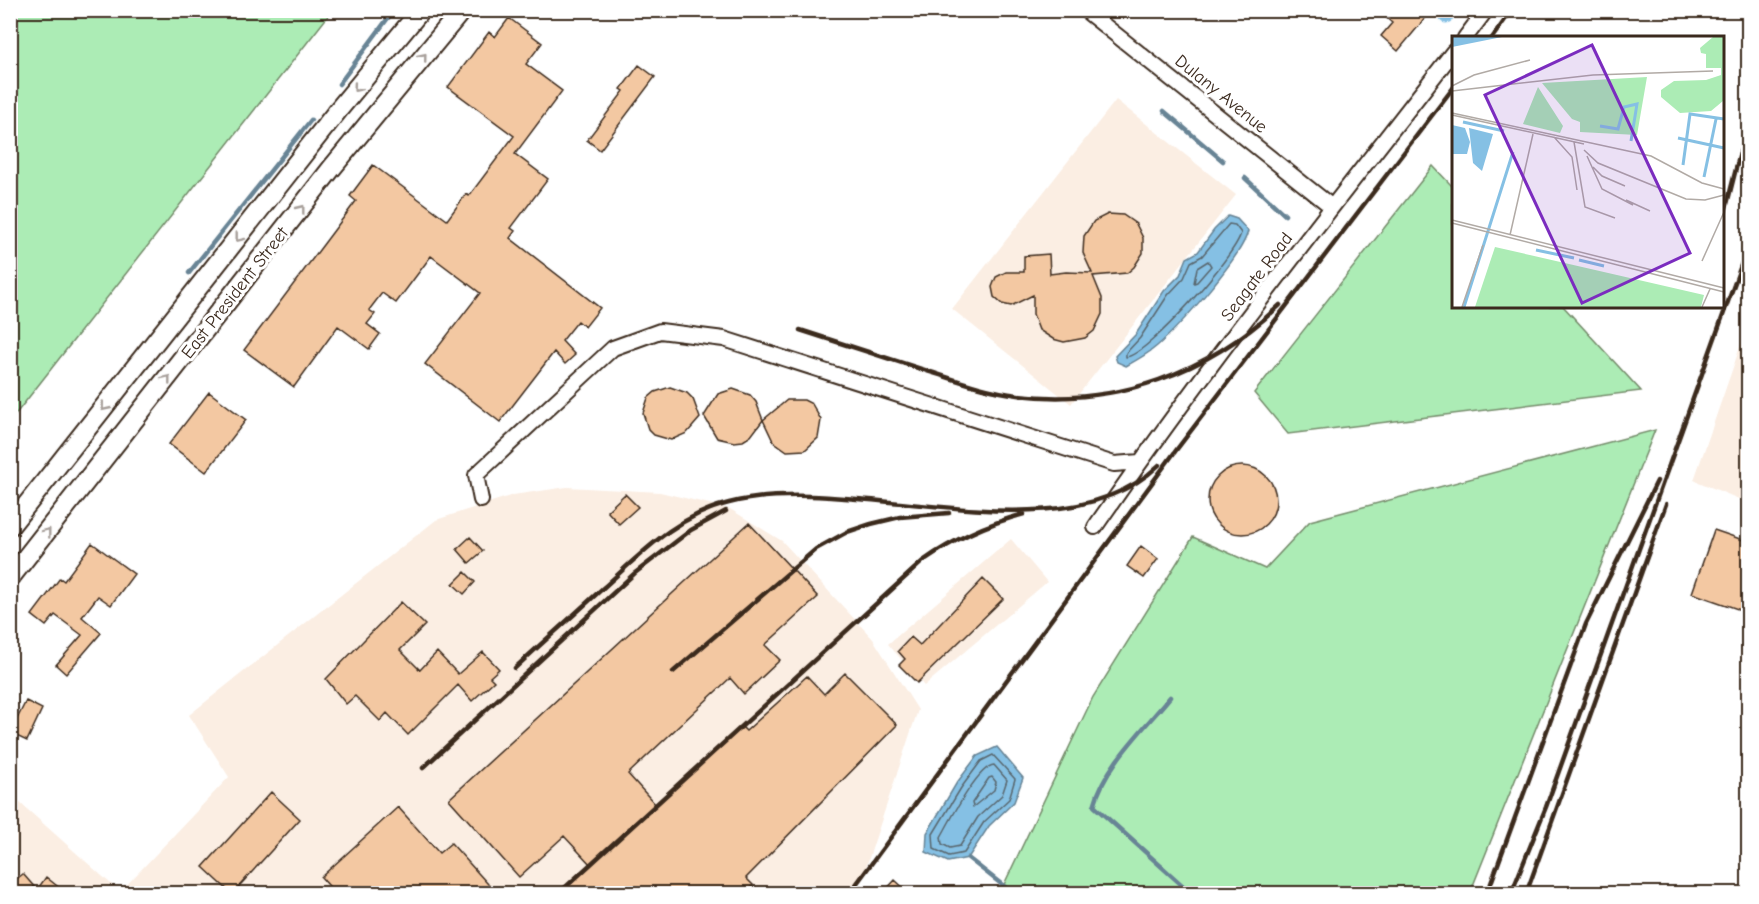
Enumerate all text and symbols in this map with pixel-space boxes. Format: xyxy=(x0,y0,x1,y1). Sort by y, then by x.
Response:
inset map xyxy=(1452,36,1723,308)
street label: Dulany Avenue xyxy=(1171,50,1271,138)
one-way arrow xyxy=(415,53,426,64)
one-way arrow xyxy=(354,81,365,92)
one-way arrow xyxy=(293,205,304,216)
street label: East President Street xyxy=(177,222,293,363)
street label: Seagate Road xyxy=(1217,229,1297,325)
one-way arrow xyxy=(235,231,246,242)
one-way arrow xyxy=(160,375,171,386)
one-way arrow xyxy=(101,401,112,412)
one-way arrow xyxy=(39,528,50,539)

